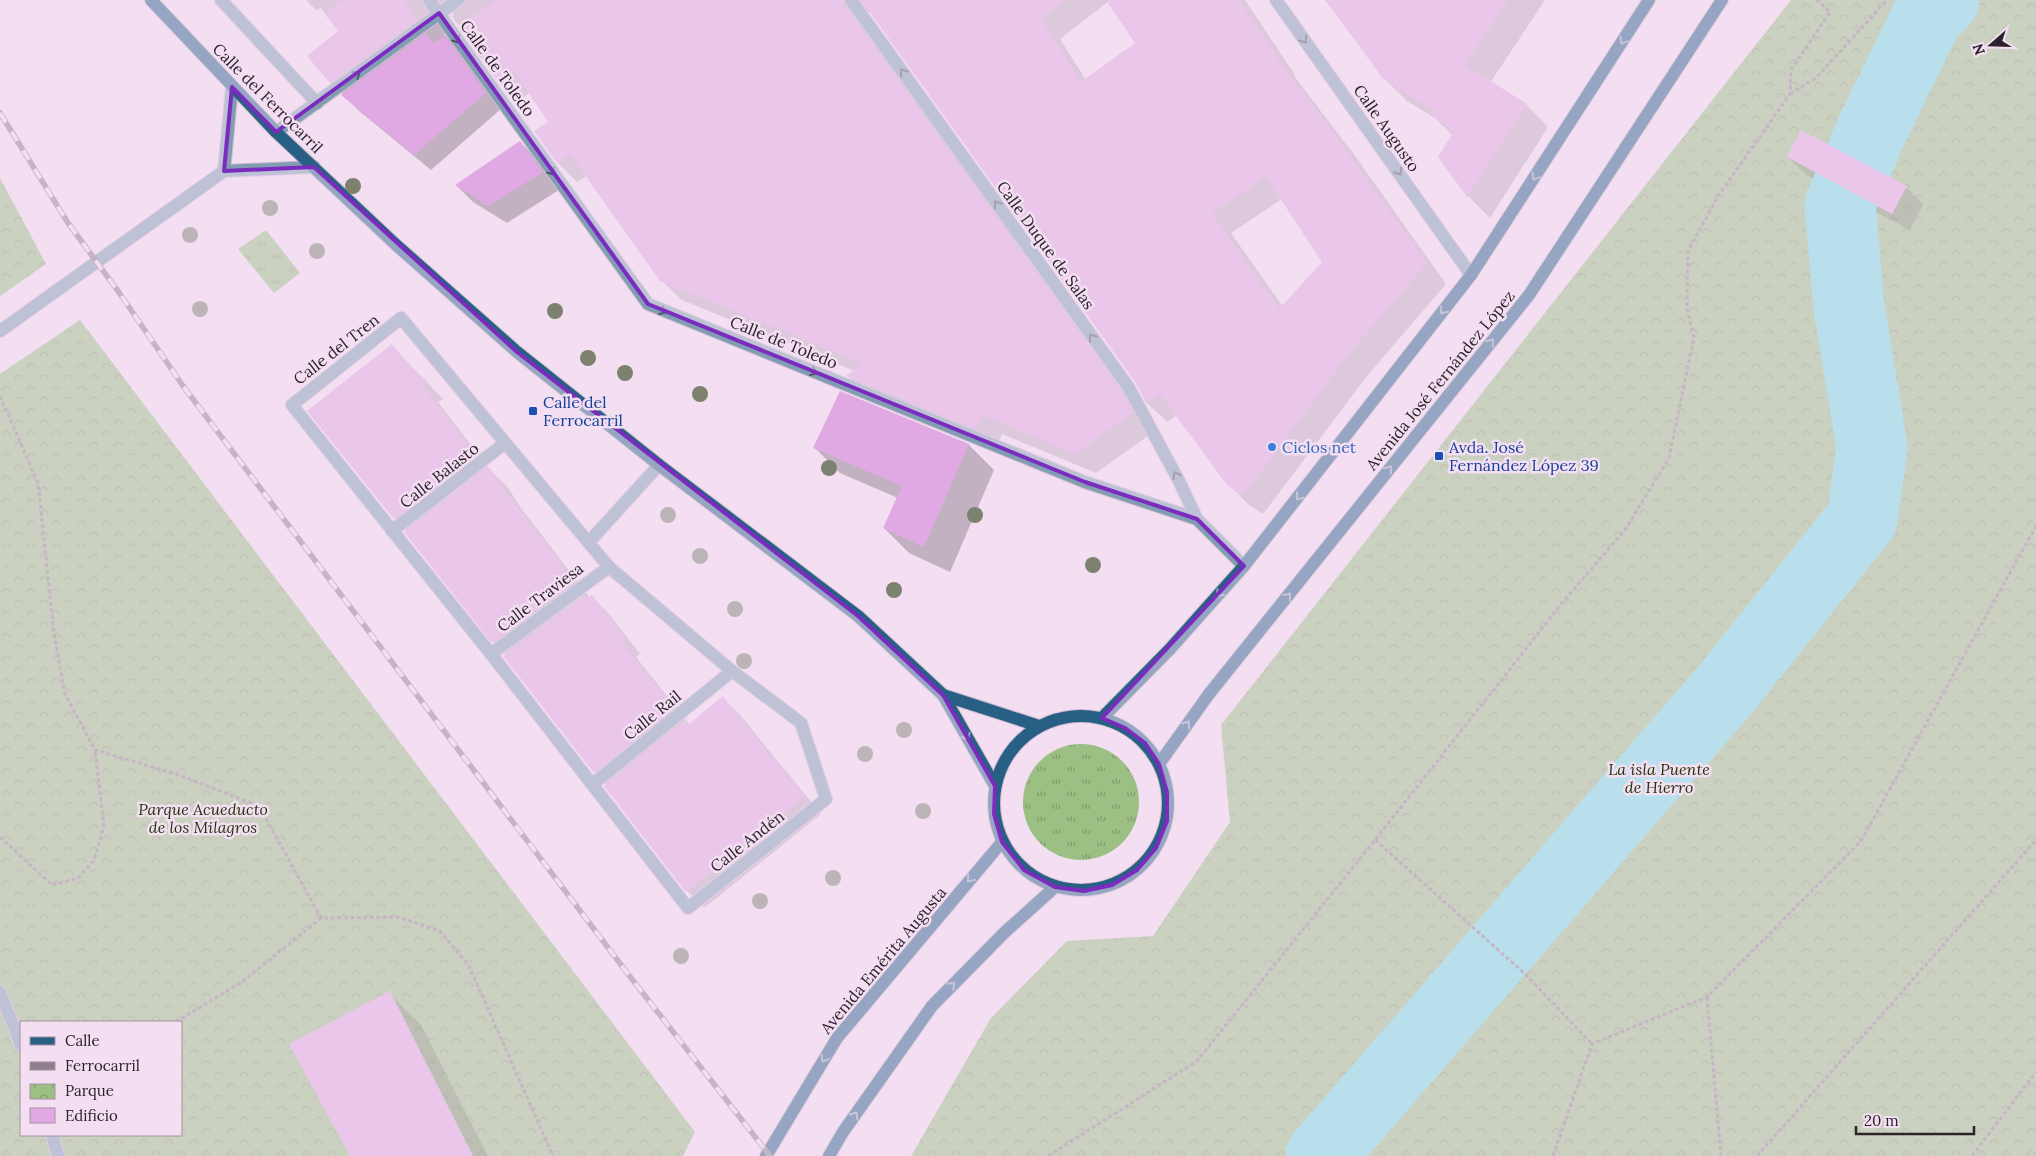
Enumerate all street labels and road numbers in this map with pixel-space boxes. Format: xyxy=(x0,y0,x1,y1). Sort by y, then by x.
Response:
street label: Calle de Toledo xyxy=(456,16,540,120)
street label: Calle del Ferrocarril xyxy=(209,39,327,157)
street label: Calle Augusto xyxy=(1350,81,1424,175)
street label: Calle Duque de Salas xyxy=(993,177,1099,313)
street label: Avenida José Fernández López xyxy=(1361,286,1519,475)
street label: Calle del Tren xyxy=(289,309,383,389)
street label: Calle de Toledo xyxy=(727,311,841,373)
street label: Calle Balasto xyxy=(395,438,483,512)
street label: Calle Traviesa xyxy=(493,558,587,636)
street label: Calle Rail xyxy=(619,686,685,744)
street label: Calle Andén xyxy=(706,806,788,876)
street label: Avenida Emérita Augusta xyxy=(815,882,950,1038)

